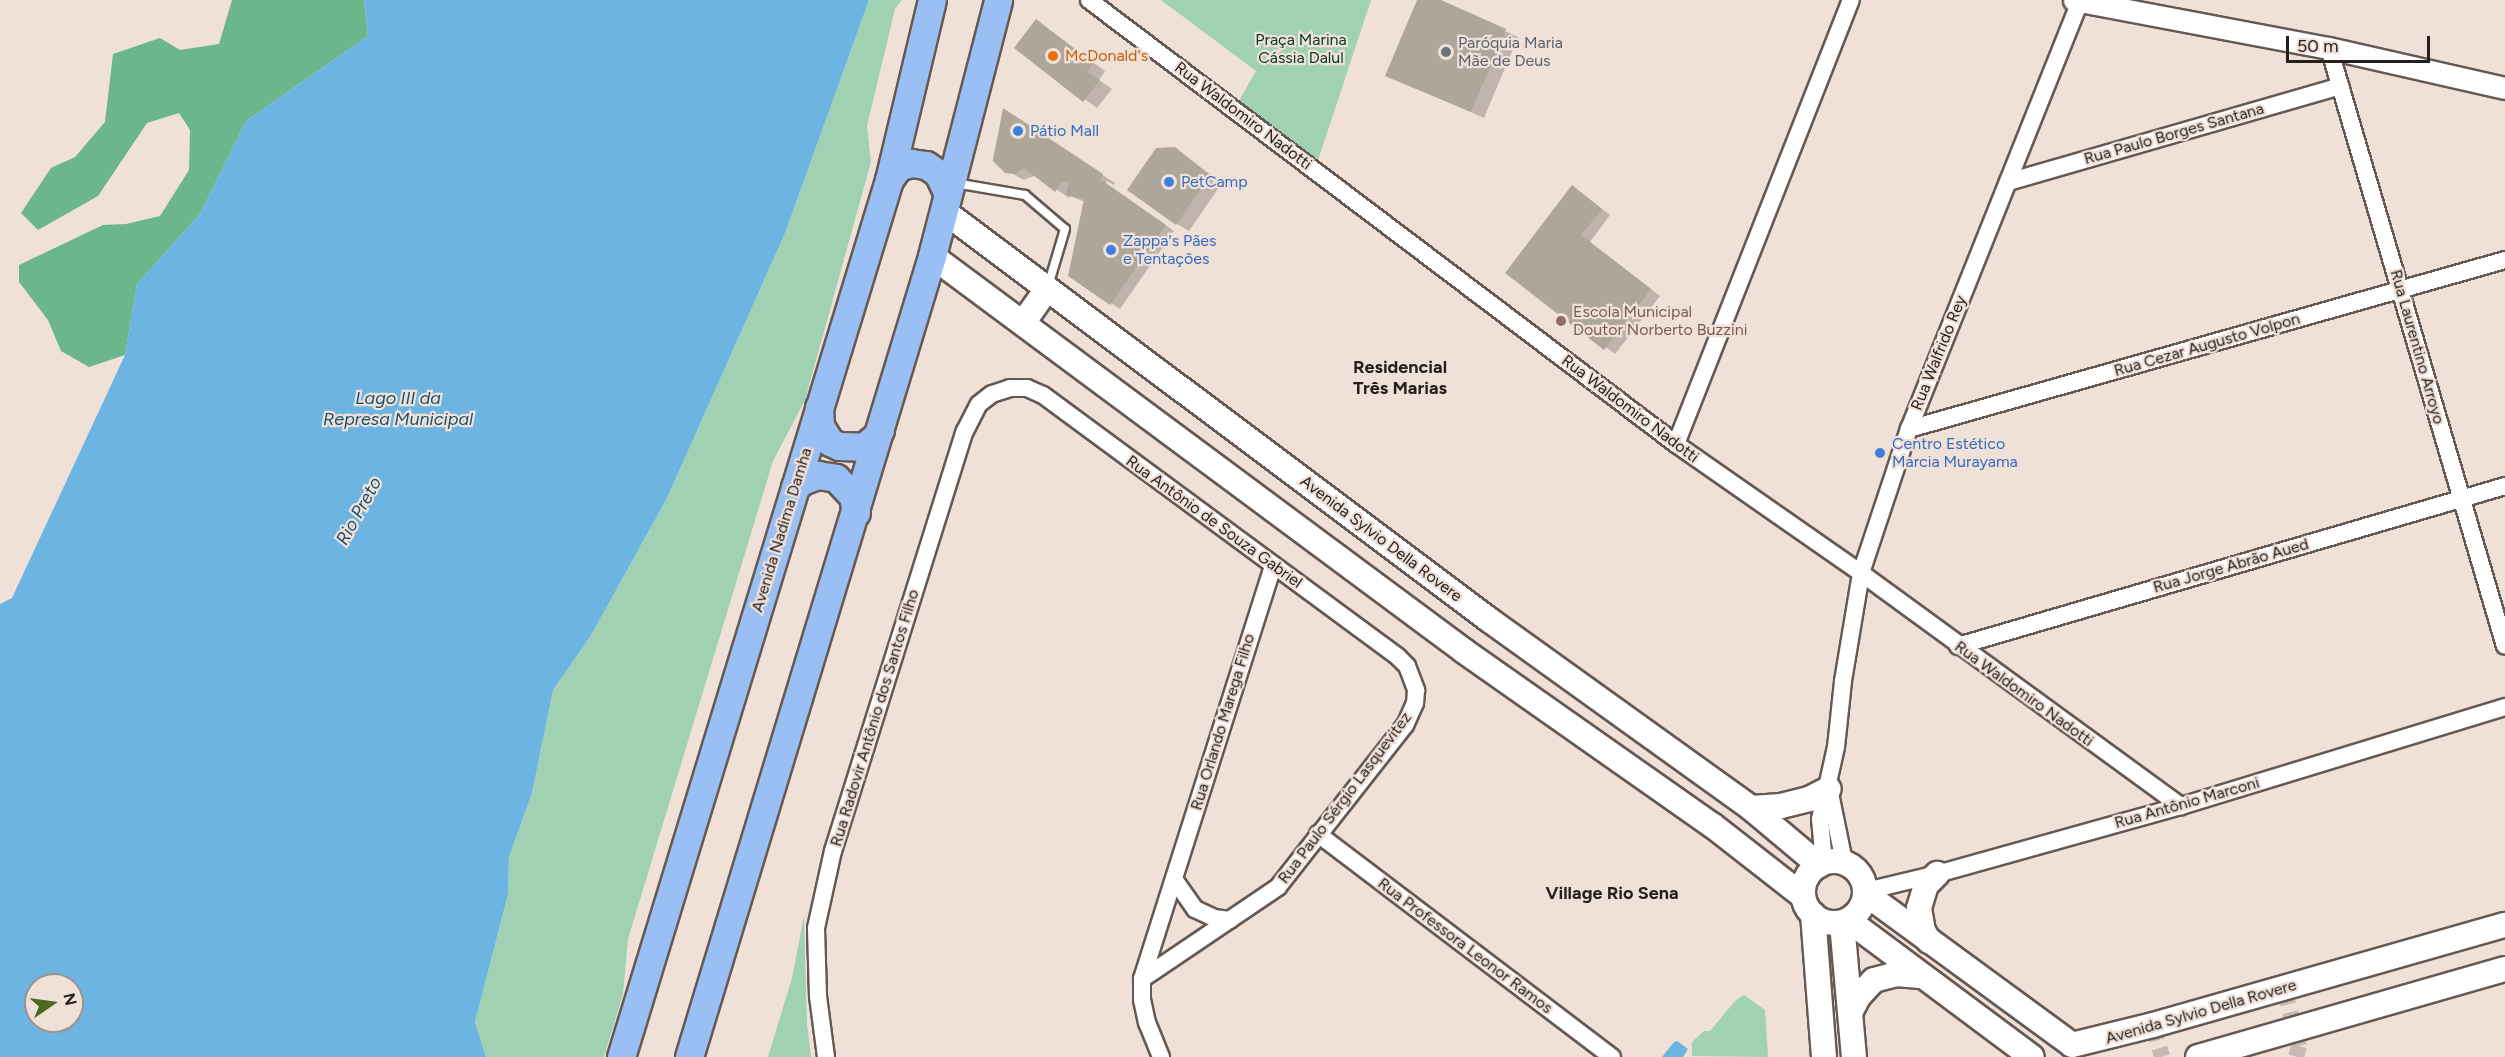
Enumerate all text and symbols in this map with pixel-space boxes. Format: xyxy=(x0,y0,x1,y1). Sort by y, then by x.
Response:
scale bar xyxy=(2289,24,2433,62)
park label: Praça Marina Cássia Dalul xyxy=(1255,30,1347,68)
place label: Paróquia Maria Mãe de Deus xyxy=(1458,33,1563,71)
text: 50 m xyxy=(2297,35,2339,57)
marker: Paróquia Maria Mãe de Deus xyxy=(1439,45,1453,59)
place label: McDonald's xyxy=(1065,46,1148,66)
marker: McDonald's xyxy=(1046,49,1060,63)
street label: Rua Waldomiro Nadotti xyxy=(1171,58,1315,174)
street label: Rua Paulo Borges Santana xyxy=(2082,99,2266,169)
place label: Pátio Mall xyxy=(1030,121,1099,141)
marker: Pátio Mall xyxy=(1011,124,1025,138)
place label: PetCamp xyxy=(1181,172,1248,192)
marker: PetCamp xyxy=(1162,175,1176,189)
place label: Zappa's Pães e Tentações xyxy=(1123,231,1217,269)
marker: Zappa's Pães e Tentações xyxy=(1104,243,1118,257)
street label: Rua Laurentino Arroyo xyxy=(2386,268,2448,426)
street label: Rua Walfrido Rey xyxy=(1907,293,1971,413)
place label: Escola Municipal Doutor Norberto Buzzini xyxy=(1573,302,1747,340)
street label: Rua Cezar Augusto Volpon xyxy=(2112,309,2302,381)
marker: Escola Municipal Doutor Norberto Buzzini xyxy=(1554,314,1568,328)
street label: Rua Waldomiro Nadotti xyxy=(1558,351,1702,467)
district label: Residencial Três Marias xyxy=(1353,357,1447,400)
water label: Lago III da Represa Municipal xyxy=(323,388,473,430)
place label: Centro Estético Marcia Murayama xyxy=(1892,434,2018,472)
street label: Avenida Nadima Damha xyxy=(748,445,816,615)
marker: Centro Estético Marcia Murayama xyxy=(1873,446,1887,460)
street label: Rua Antônio de Souza Gabriel xyxy=(1122,452,1306,592)
street label: Avenida Sylvio Della Rovere xyxy=(1296,472,1466,606)
water label: Rio Preto xyxy=(332,473,386,549)
street label: Rua Jorge Abrão Aued xyxy=(2151,535,2311,597)
street label: Rua Radovir Antônio dos Santos Filho xyxy=(827,587,923,849)
street label: Rua Orlando Marega Filho xyxy=(1187,631,1259,813)
street label: Rua Waldomiro Nadotti xyxy=(1951,637,2097,751)
street label: Rua Paulo Sérgio Lasquevitez xyxy=(1274,709,1416,887)
street label: Rua Antônio Marconi xyxy=(2112,773,2262,833)
street label: Rua Professora Leonor Ramos xyxy=(1374,874,1556,1018)
district label: Village Rio Sena xyxy=(1545,882,1679,904)
north arrow xyxy=(24,973,84,1033)
street label: Avenida Sylvio Della Rovere xyxy=(2103,976,2299,1048)
text: N xyxy=(59,991,81,1007)

